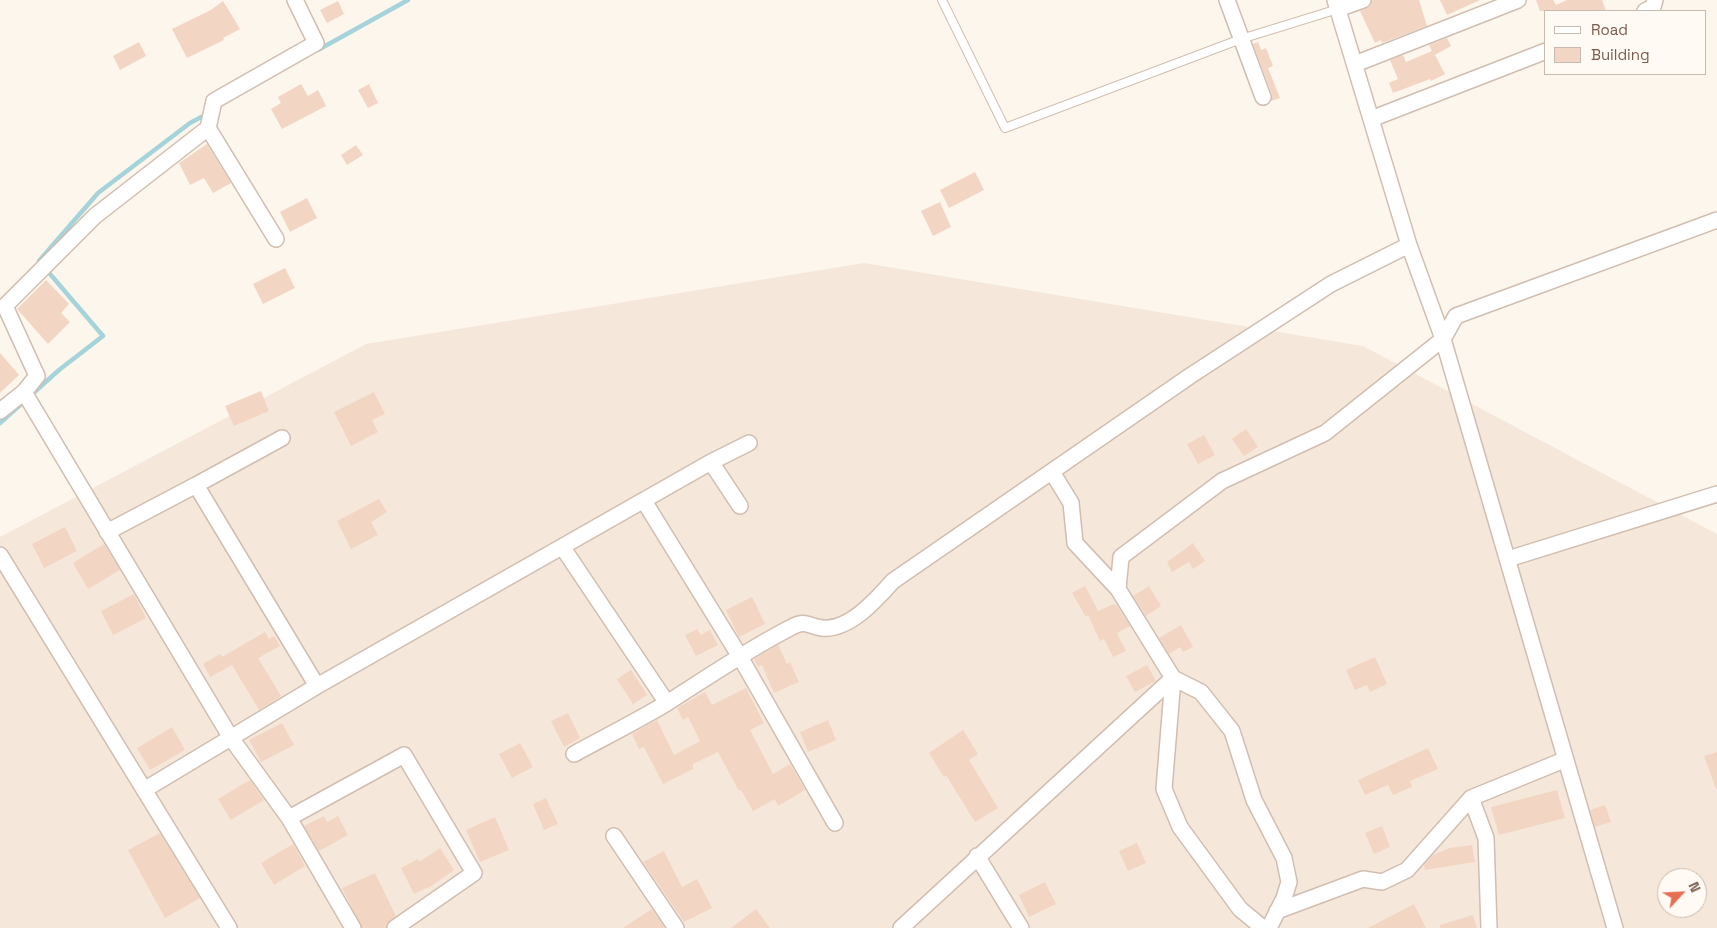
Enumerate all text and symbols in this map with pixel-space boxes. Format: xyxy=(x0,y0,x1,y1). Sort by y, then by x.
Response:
legend xyxy=(1544,10,1707,75)
text: Road xyxy=(1591,20,1628,39)
text: Building xyxy=(1591,45,1650,64)
north arrow xyxy=(1657,868,1707,918)
text: N xyxy=(1685,879,1705,895)

